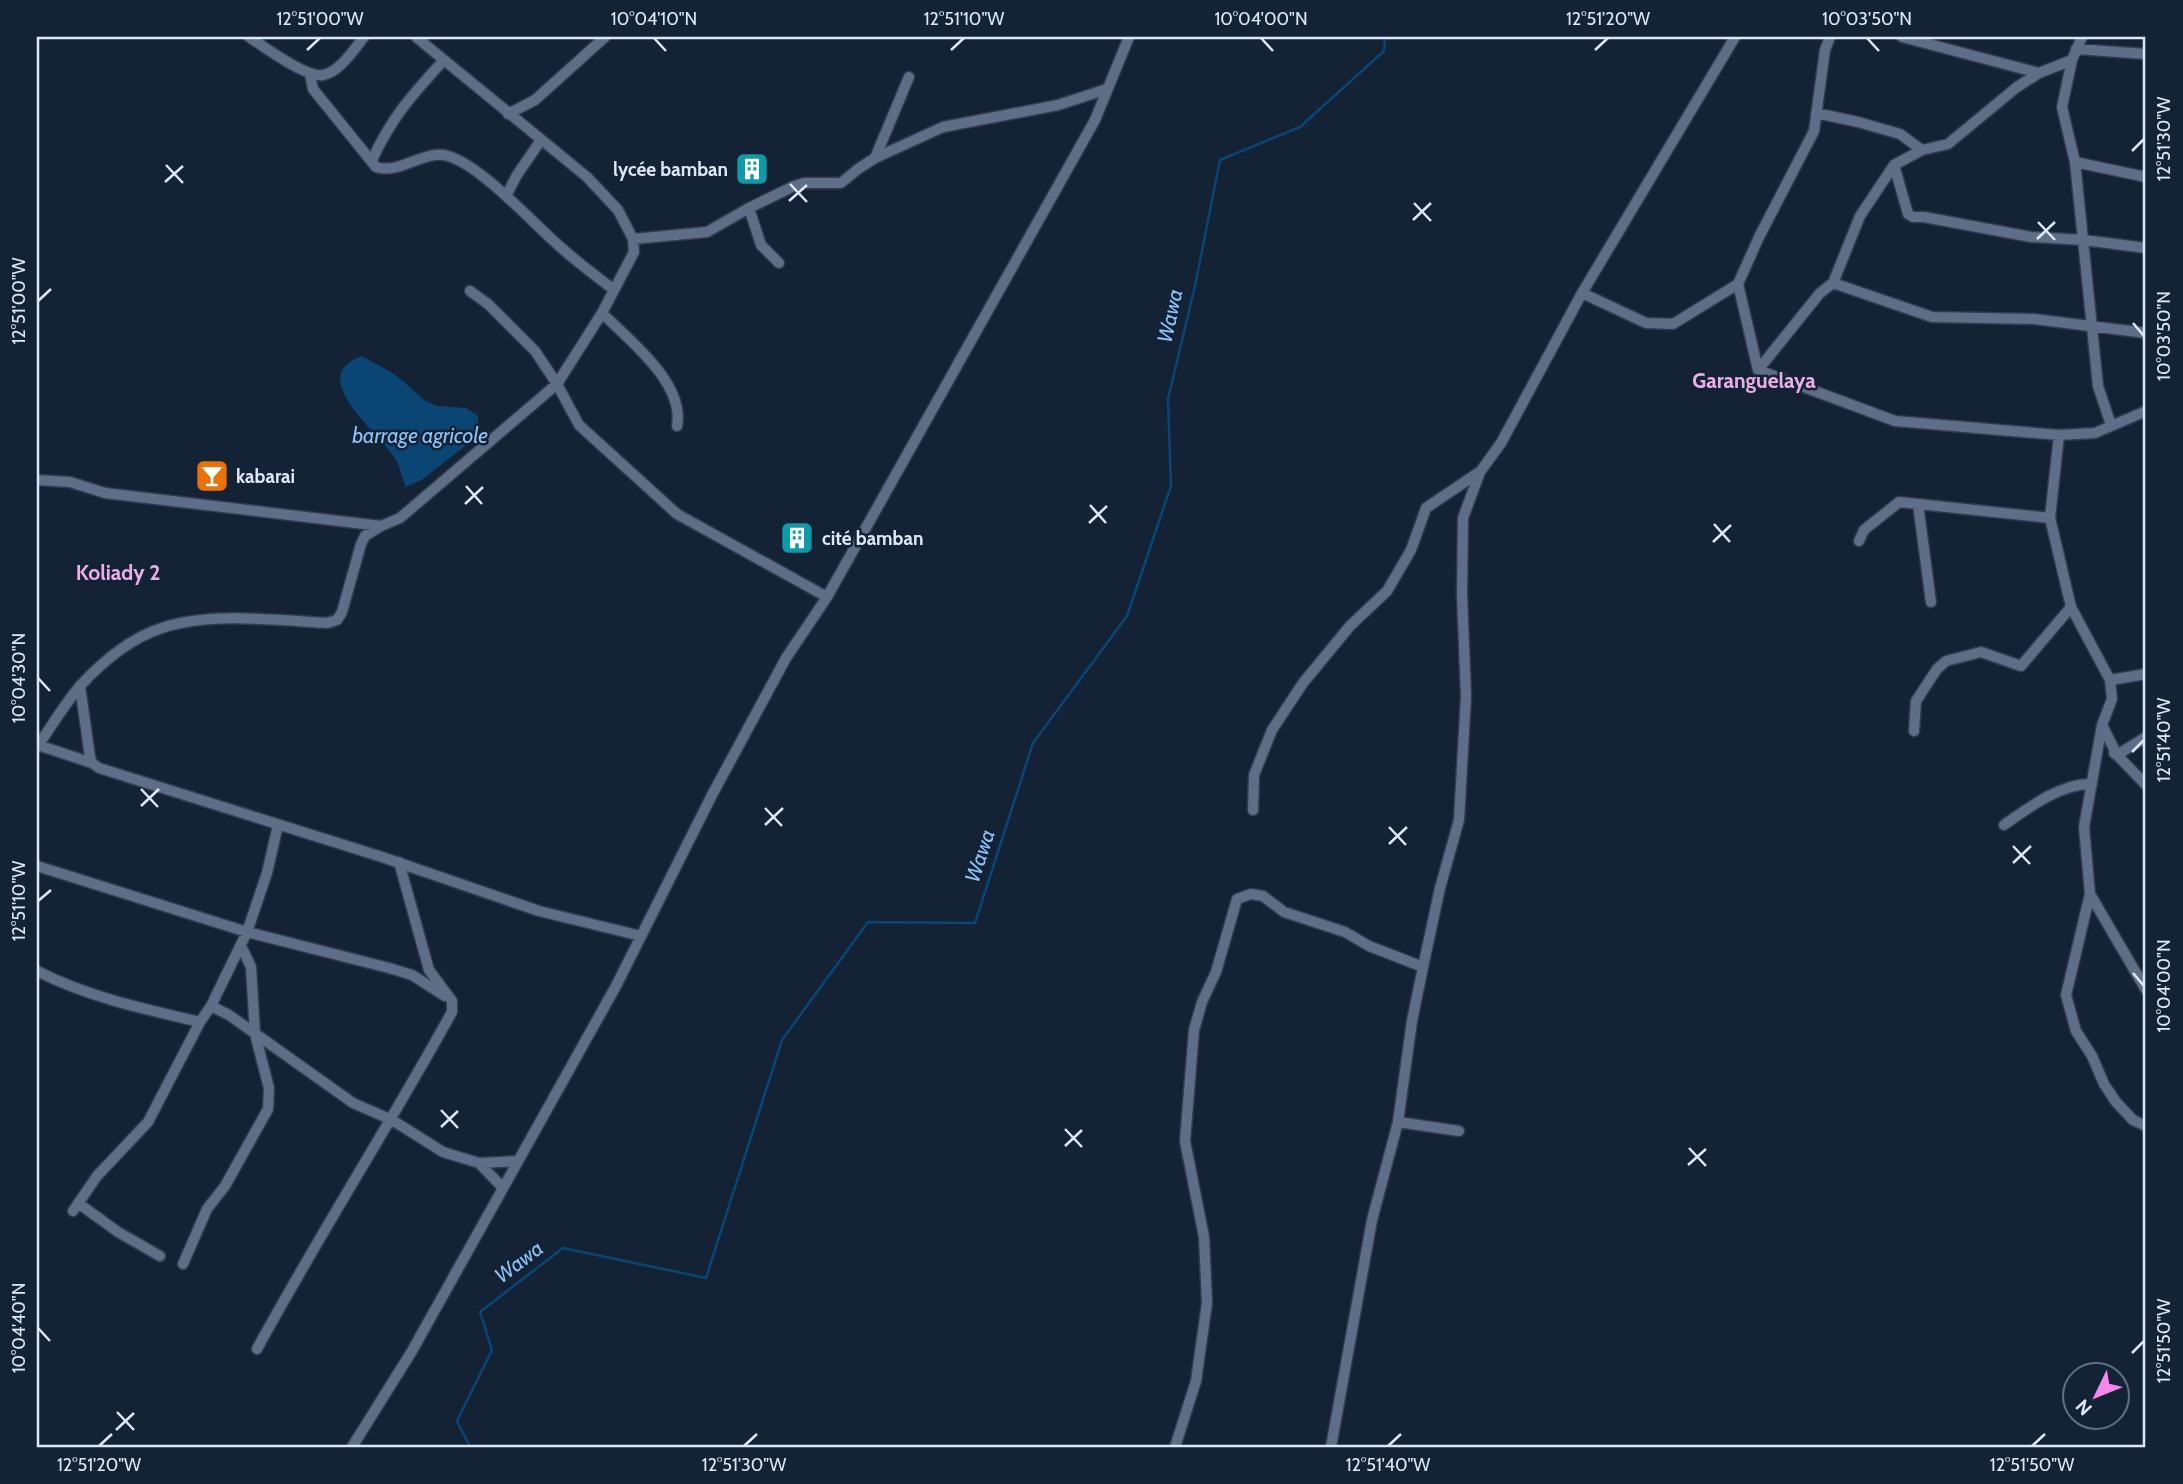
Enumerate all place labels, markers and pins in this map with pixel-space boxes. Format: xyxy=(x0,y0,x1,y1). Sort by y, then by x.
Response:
building icon: lycée bamban xyxy=(733,150,771,188)
place label: lycée bamban xyxy=(613,158,728,181)
bar icon: kabarai xyxy=(193,457,231,495)
place label: kabarai xyxy=(236,465,295,488)
building icon: cité bamban xyxy=(778,519,816,557)
place label: cité bamban xyxy=(822,527,923,550)

